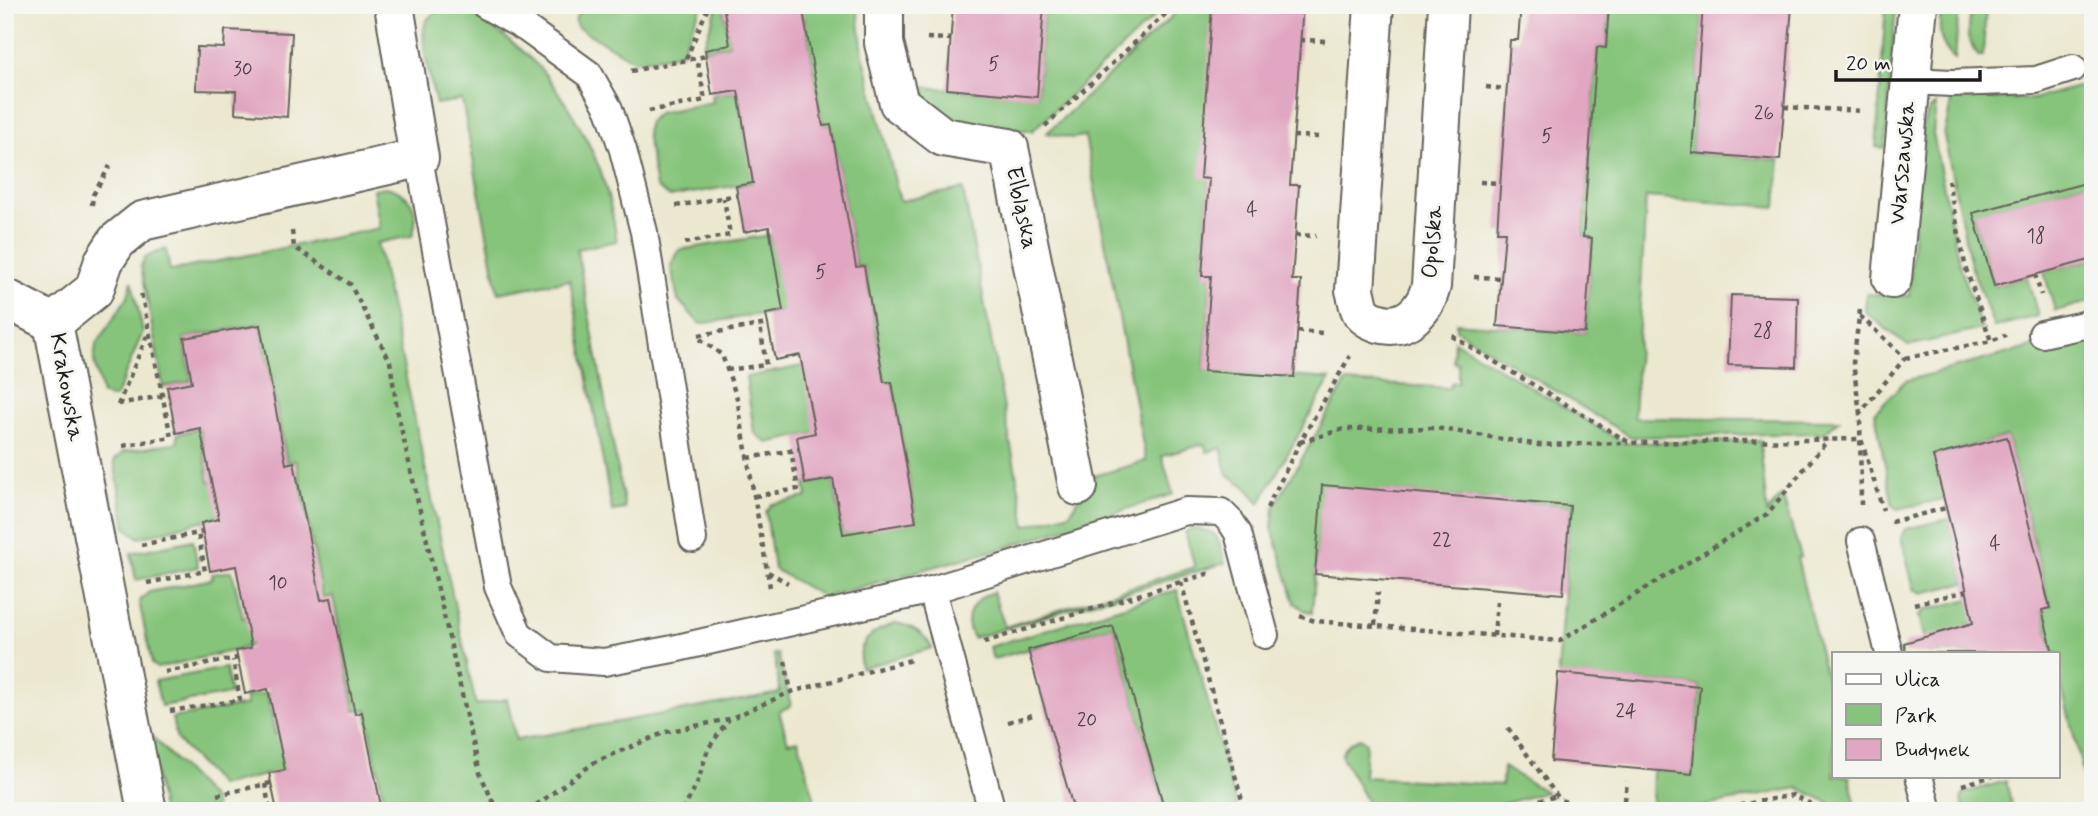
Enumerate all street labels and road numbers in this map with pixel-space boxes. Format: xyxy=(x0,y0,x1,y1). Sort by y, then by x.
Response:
street label: Warszawska xyxy=(1883,100,1923,226)
street label: Elbląska xyxy=(998,164,1044,252)
street label: Opolska xyxy=(1415,204,1451,280)
street label: Krakowska xyxy=(42,331,90,444)

